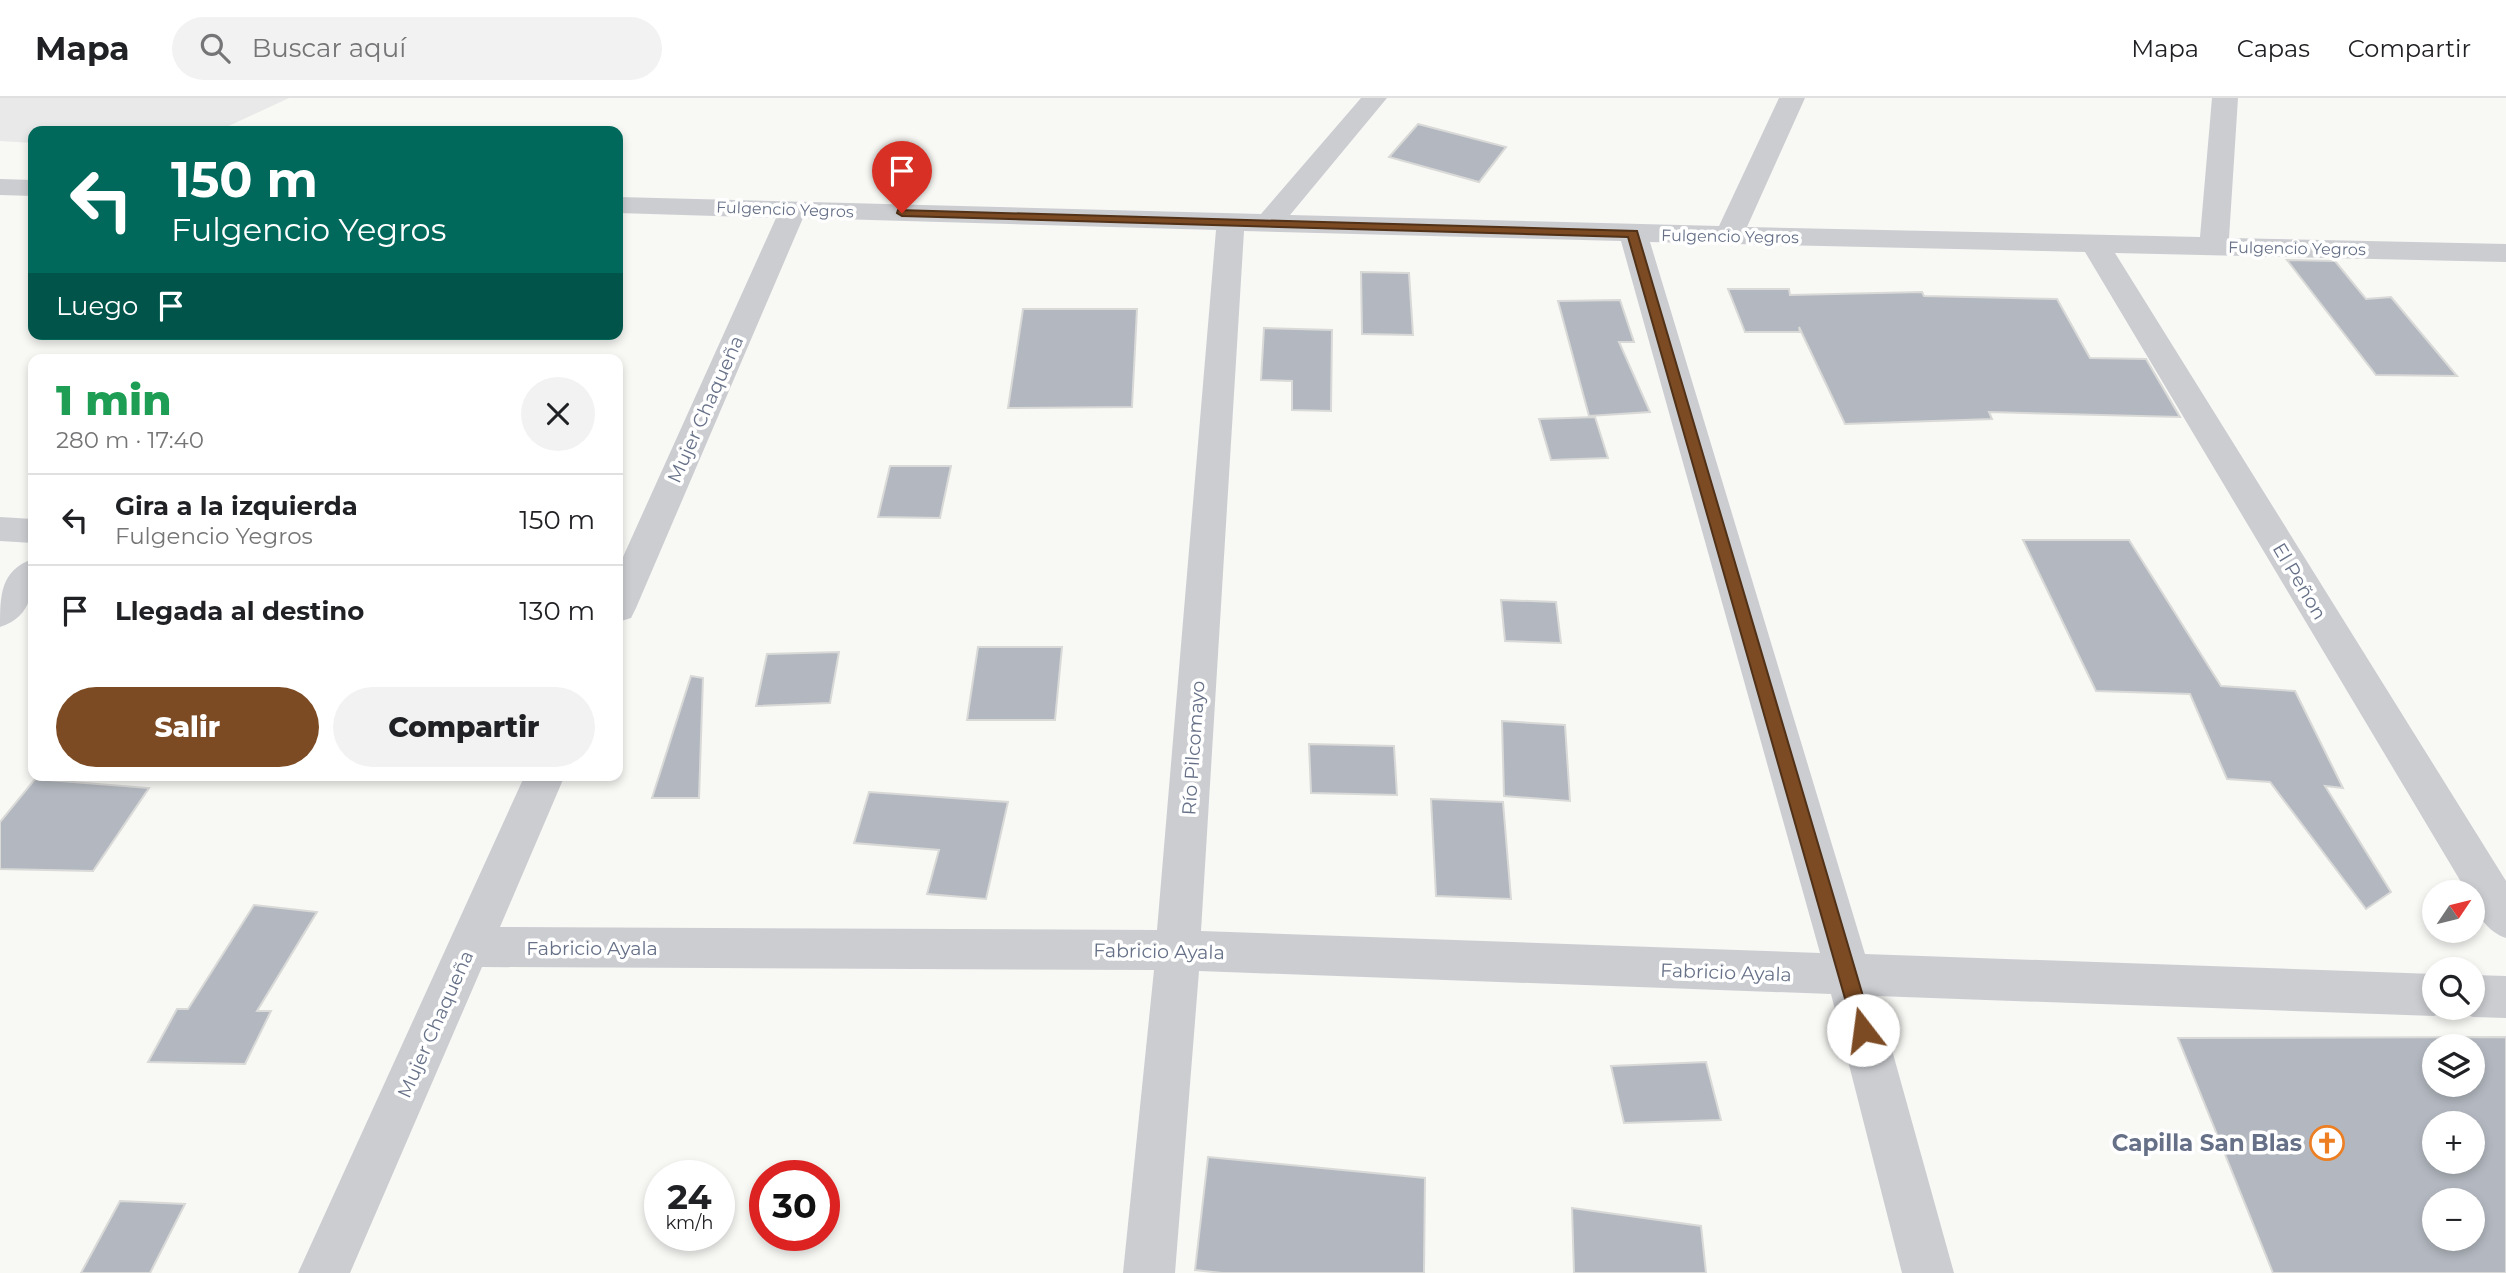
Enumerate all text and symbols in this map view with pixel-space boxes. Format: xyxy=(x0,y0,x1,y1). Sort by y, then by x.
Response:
search box xyxy=(172,17,662,80)
text: Mapa xyxy=(35,28,130,68)
icon: search xyxy=(196,29,234,67)
text: Buscar aquí xyxy=(252,32,406,64)
text: Mapa xyxy=(2131,34,2199,63)
text: Capas xyxy=(2237,34,2310,63)
text: Compartir xyxy=(2348,34,2471,63)
pin xyxy=(872,141,932,213)
text: 150 m xyxy=(171,150,318,209)
icon: arrive xyxy=(883,152,921,190)
icon: left xyxy=(56,154,147,245)
street label: Fulgencio Yegros xyxy=(716,198,854,221)
text: Fulgencio Yegros xyxy=(171,210,446,249)
street label: Fulgencio Yegros xyxy=(1661,226,1799,247)
street label: Fulgencio Yegros xyxy=(2228,238,2366,259)
icon: arrive xyxy=(152,287,190,325)
text: Luego xyxy=(56,290,138,322)
street label: Mujer Chaqueña xyxy=(663,332,748,486)
text: 1 min xyxy=(56,374,172,426)
button: close xyxy=(521,377,595,451)
text: 280 m · 17:40 xyxy=(56,426,204,454)
text: Gira a la izquierda xyxy=(115,490,358,522)
icon: left xyxy=(56,501,94,539)
text: 150 m xyxy=(519,504,595,536)
text: Fulgencio Yegros xyxy=(115,522,313,550)
street label: El Peñon xyxy=(2268,539,2331,624)
icon: arrive xyxy=(56,592,94,630)
text: Llegada al destino xyxy=(115,595,364,627)
text: 130 m xyxy=(519,595,595,627)
street label: Río Pilcomayo xyxy=(1177,680,1210,816)
button: Salir xyxy=(56,687,319,767)
button: Compartir xyxy=(333,687,595,767)
north arrow xyxy=(2422,880,2485,943)
map controls xyxy=(2422,880,2485,1251)
street label: Fabricio Ayala xyxy=(526,937,658,960)
street label: Fabricio Ayala xyxy=(1093,939,1225,964)
street label: Mujer Chaqueña xyxy=(393,947,478,1101)
button: search xyxy=(2422,957,2485,1020)
street label: Fabricio Ayala xyxy=(1660,959,1792,986)
position arrow xyxy=(1826,993,1900,1067)
button: layers xyxy=(2422,1034,2485,1097)
button: + xyxy=(2422,1111,2485,1174)
church icon: Capilla San Blas xyxy=(2308,1124,2346,1162)
place label: Capilla San Blas xyxy=(2112,1129,2302,1157)
speed limit sign: 30 xyxy=(749,1160,840,1251)
text: 24 xyxy=(667,1175,712,1218)
button: − xyxy=(2422,1188,2485,1251)
text: km/h xyxy=(665,1212,714,1234)

